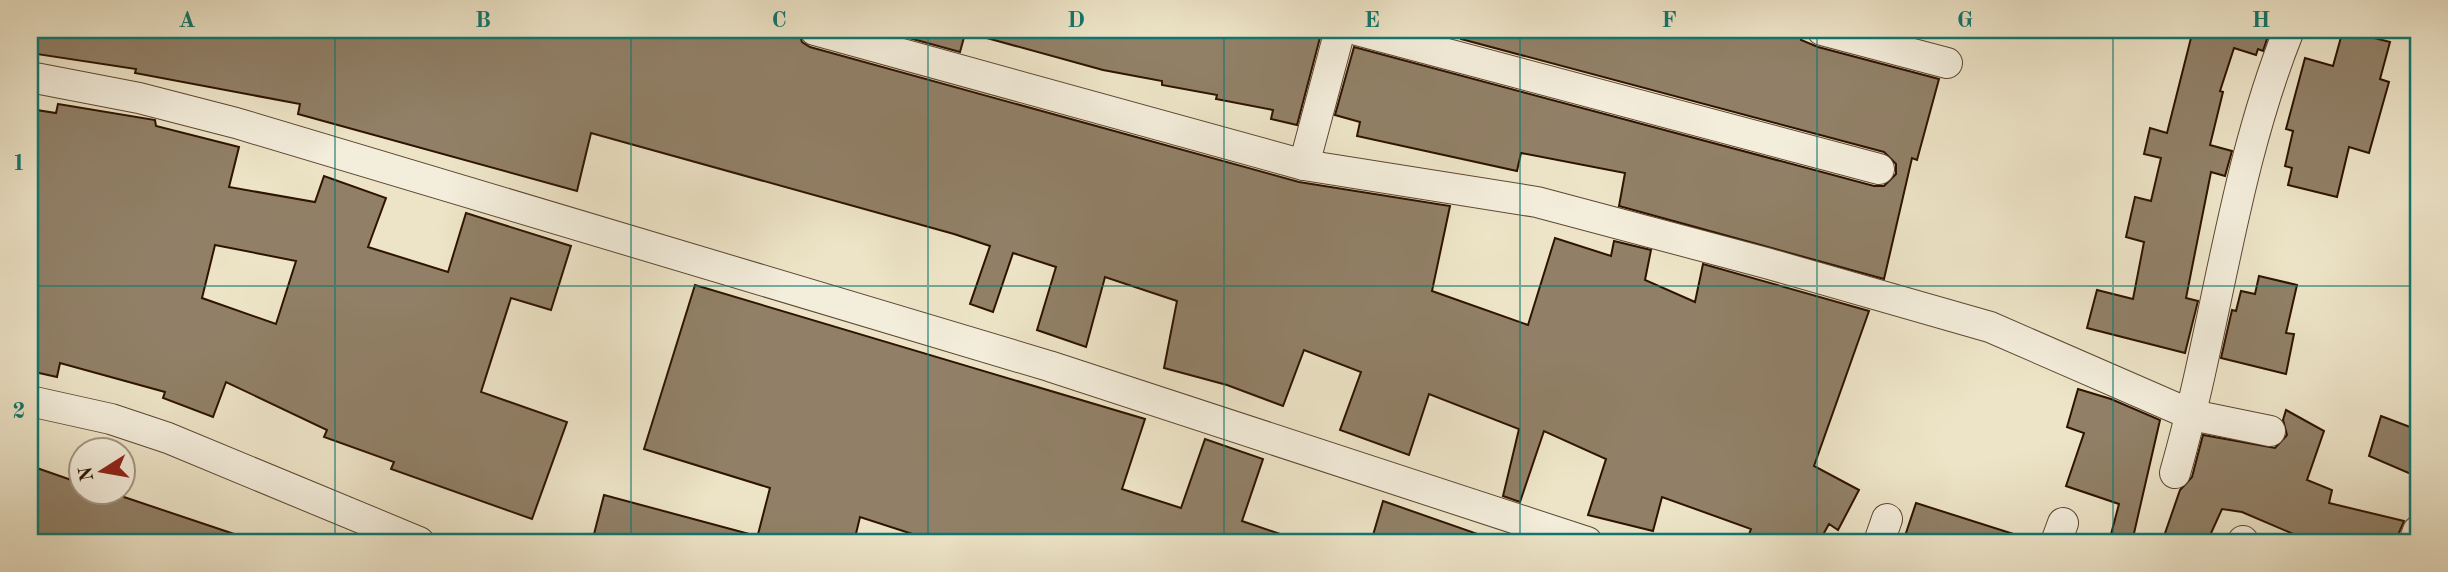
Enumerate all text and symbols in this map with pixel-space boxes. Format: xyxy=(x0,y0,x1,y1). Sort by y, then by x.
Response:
text: A xyxy=(178,9,196,32)
text: B xyxy=(475,9,491,32)
text: C xyxy=(771,9,787,32)
text: D xyxy=(1067,9,1085,32)
text: E xyxy=(1364,9,1380,32)
text: F xyxy=(1661,9,1677,32)
text: G xyxy=(1957,9,1973,32)
text: H xyxy=(2252,9,2270,32)
text: 1 xyxy=(12,152,26,175)
text: 2 xyxy=(12,400,26,423)
north arrow xyxy=(66,435,136,505)
text: N xyxy=(77,464,98,483)

